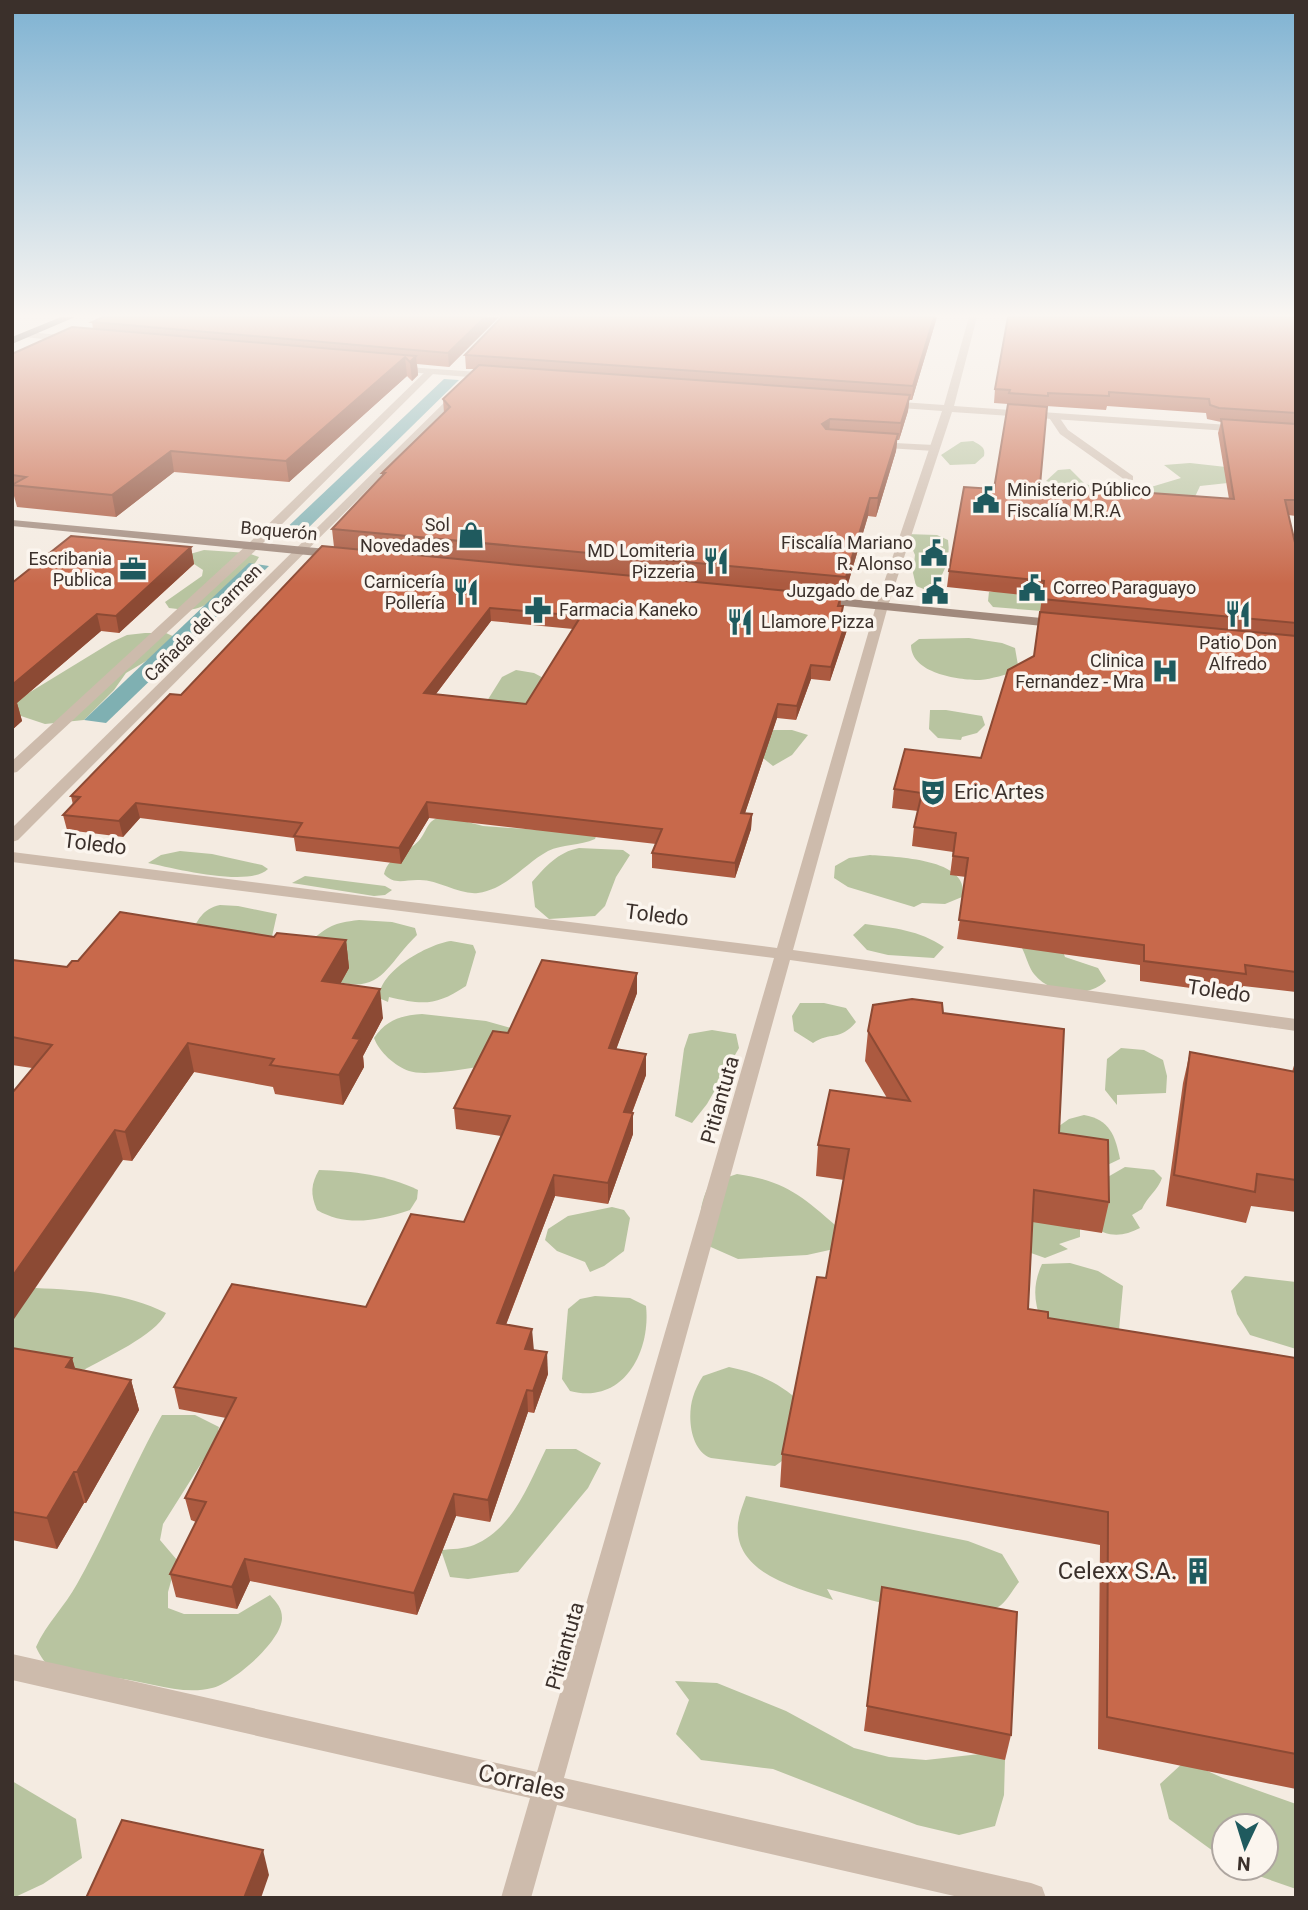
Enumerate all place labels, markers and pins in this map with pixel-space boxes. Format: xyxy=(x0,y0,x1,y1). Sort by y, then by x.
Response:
place label: Ministerio Público Fiscalía M.R.A xyxy=(1007,479,1151,521)
public building icon: Ministerio Público Fiscalía M.R.A xyxy=(971,485,1001,515)
place label: Sol Novedades xyxy=(360,514,450,556)
shop icon: Sol Novedades xyxy=(456,520,486,550)
place label: Fiscalía Mariano R. Alonso xyxy=(781,532,913,574)
public building icon: Fiscalía Mariano R. Alonso xyxy=(919,538,949,568)
place label: MD Lomiteria Pizzeria xyxy=(587,540,695,582)
restaurant icon: MD Lomiteria Pizzeria xyxy=(701,546,731,576)
place label: Escribania Publica xyxy=(29,548,112,590)
office icon: Escribania Publica xyxy=(118,554,148,584)
place label: Carnicería Pollería xyxy=(364,571,445,613)
public building icon: Correo Paraguayo xyxy=(1017,573,1047,603)
public building icon: Juzgado de Paz xyxy=(920,576,950,606)
restaurant icon: Carnicería Pollería xyxy=(451,577,481,607)
place label: Correo Paraguayo xyxy=(1053,577,1196,598)
place label: Juzgado de Paz xyxy=(786,580,914,601)
pharmacy icon: Farmacia Kaneko xyxy=(523,595,553,625)
place label: Farmacia Kaneko xyxy=(559,599,698,620)
restaurant icon: Patio Don Alfredo xyxy=(1223,599,1253,629)
restaurant icon: Llamore Pizza xyxy=(725,607,755,637)
place label: Llamore Pizza xyxy=(761,611,874,632)
place label: Patio Don Alfredo xyxy=(1199,632,1277,674)
place label: Clinica Fernandez - Mra xyxy=(1015,650,1144,692)
hospital icon: Clinica Fernandez - Mra xyxy=(1150,656,1180,686)
theatre icon: Eric Artes xyxy=(918,777,948,807)
place label: Eric Artes xyxy=(954,780,1045,804)
building icon: Celexx S.A. xyxy=(1183,1556,1213,1586)
place label: Celexx S.A. xyxy=(1058,1557,1177,1585)

